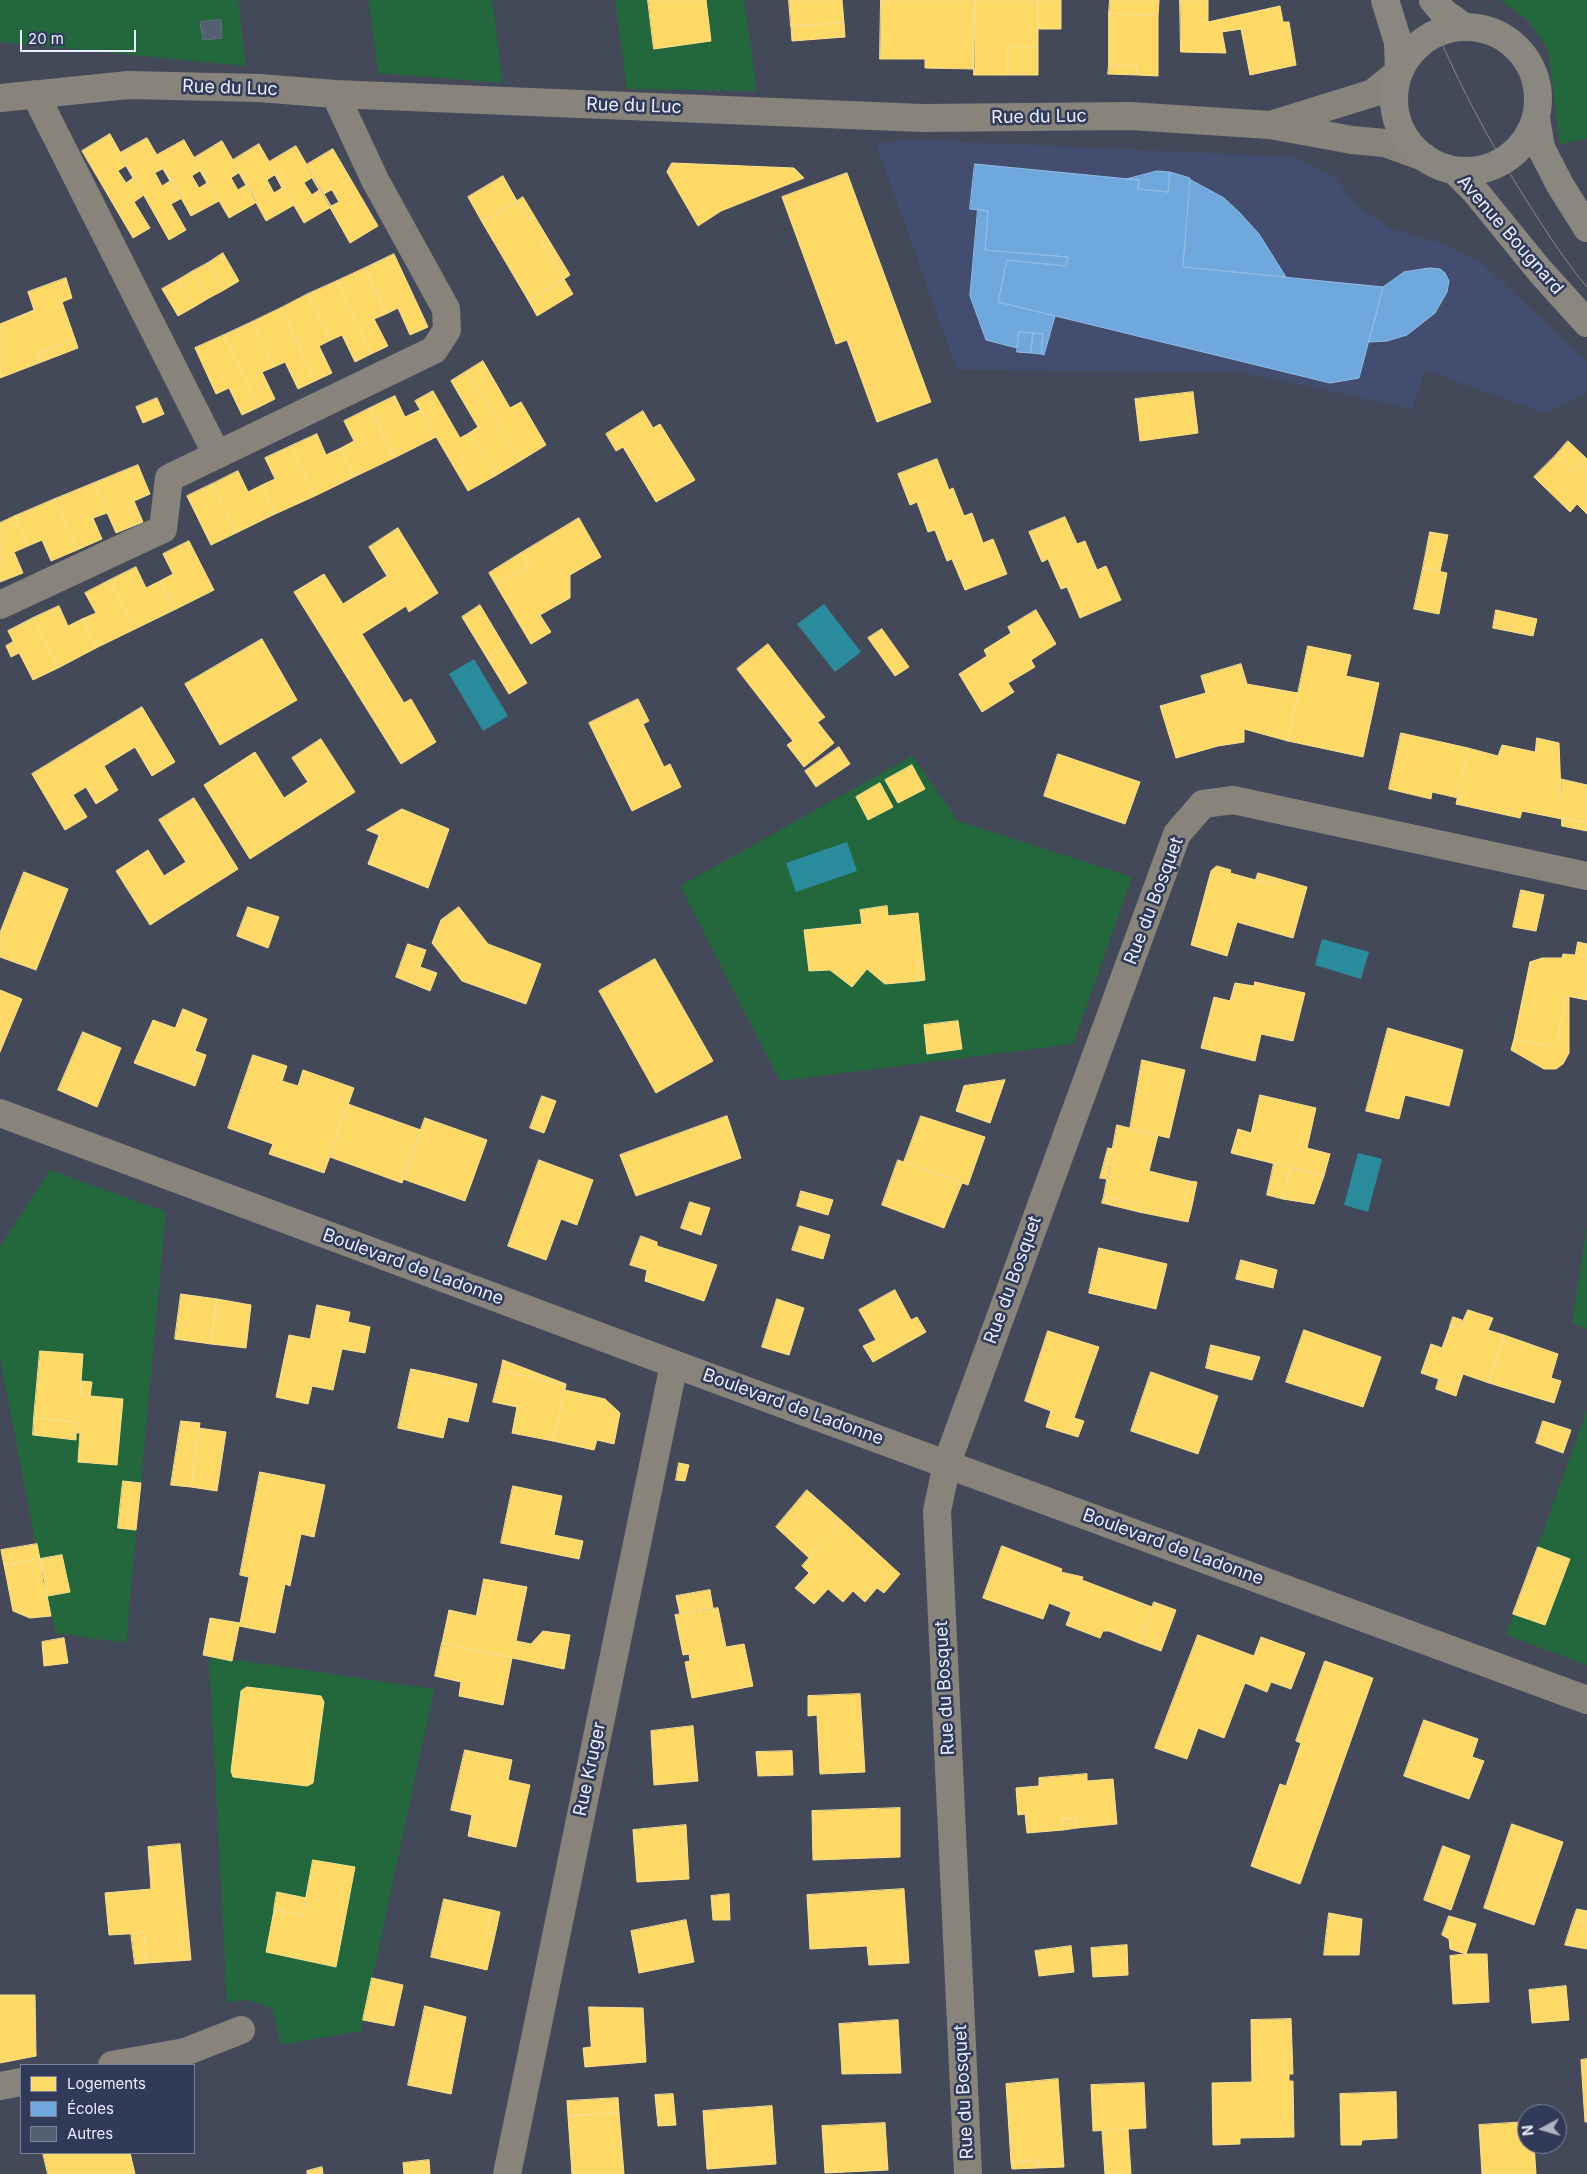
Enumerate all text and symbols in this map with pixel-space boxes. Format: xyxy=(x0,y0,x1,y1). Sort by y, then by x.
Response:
scale bar xyxy=(22,20,139,52)
text: 20 m xyxy=(28,29,64,48)
street label: Rue du Luc xyxy=(182,76,278,100)
street label: Rue du Luc xyxy=(586,94,682,118)
street label: Rue du Luc xyxy=(991,105,1087,129)
street label: Avenue Bougnard xyxy=(1452,171,1568,299)
street label: Rue du Bosquet xyxy=(1120,834,1188,968)
street label: Rue du Bosquet xyxy=(980,1213,1046,1347)
street label: Boulevard de Ladonne xyxy=(320,1224,506,1310)
street label: Boulevard de Ladonne xyxy=(700,1364,886,1450)
street label: Boulevard de Ladonne xyxy=(1080,1504,1266,1590)
street label: Rue du Bosquet xyxy=(931,1620,959,1756)
street label: Rue Kruger xyxy=(569,1720,611,1818)
street label: Rue du Bosquet xyxy=(950,2024,978,2160)
legend xyxy=(20,2064,195,2154)
text: Logements xyxy=(67,2074,146,2093)
text: Écoles xyxy=(67,2099,114,2118)
north arrow xyxy=(1517,2104,1567,2154)
text: Autres xyxy=(67,2124,113,2143)
text: N xyxy=(1519,2124,1537,2137)

